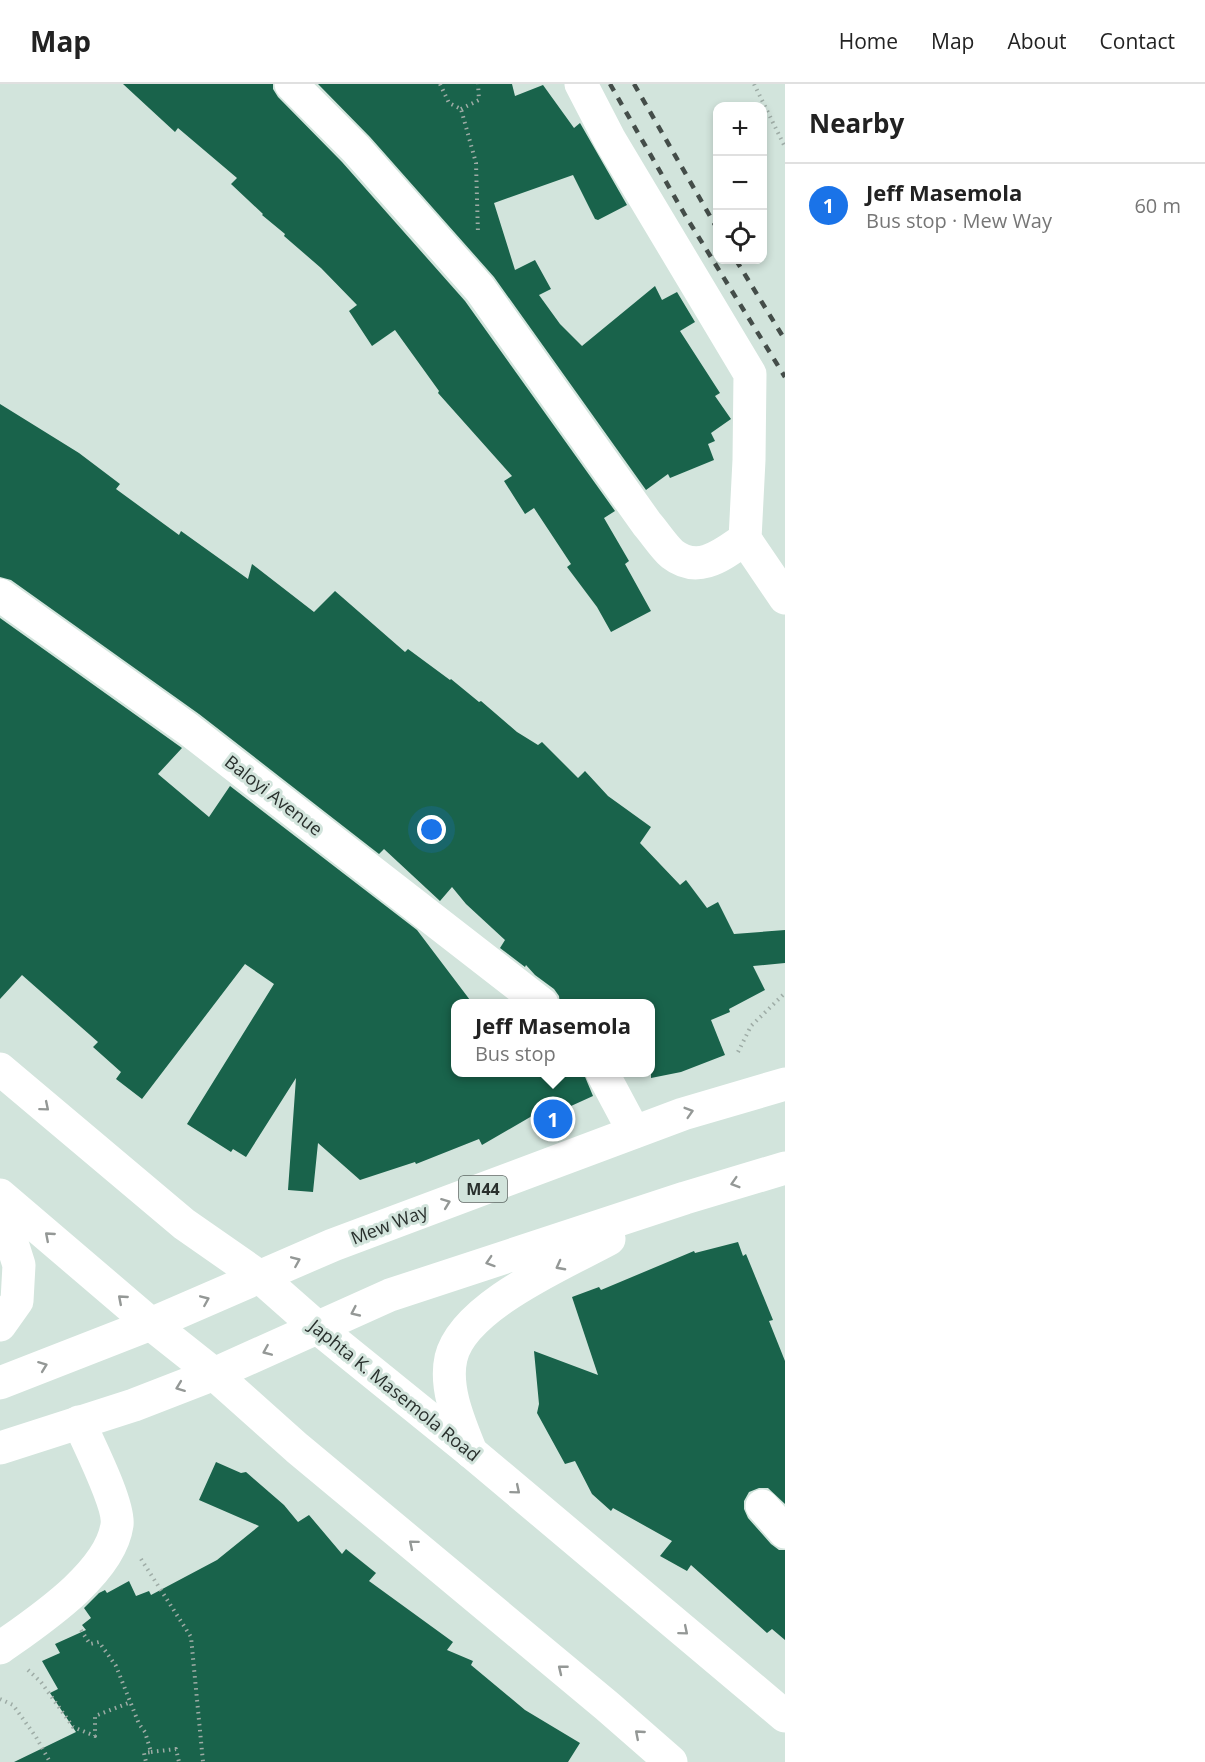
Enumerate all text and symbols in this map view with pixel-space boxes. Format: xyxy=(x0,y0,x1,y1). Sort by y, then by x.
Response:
text: Map xyxy=(30,22,91,60)
text: Home xyxy=(839,27,898,55)
text: Map xyxy=(931,27,974,55)
text: About xyxy=(1007,27,1067,55)
text: Contact xyxy=(1100,27,1175,55)
map controls xyxy=(713,102,767,264)
button: + xyxy=(713,102,767,156)
text: Nearby xyxy=(809,105,904,141)
button: − xyxy=(713,156,767,210)
text: Jeff Masemola xyxy=(866,177,1022,207)
text: 1 xyxy=(823,192,834,219)
text: 60 m xyxy=(1134,192,1181,219)
text: Bus stop · Mew Way xyxy=(866,207,1052,234)
button: locate xyxy=(713,210,767,264)
street label: Baloyi Avenue xyxy=(220,749,328,841)
your location xyxy=(417,815,446,844)
popup xyxy=(451,999,655,1077)
text: Jeff Masemola xyxy=(475,1010,631,1040)
text: Bus stop xyxy=(475,1040,556,1067)
pin: 1 xyxy=(534,1096,572,1142)
one-way arrow xyxy=(38,1100,49,1111)
one-way arrow xyxy=(683,1107,694,1119)
road number: M44 xyxy=(459,1176,507,1202)
one-way arrow xyxy=(730,1176,741,1188)
one-way arrow xyxy=(441,1197,451,1210)
street label: Mew Way xyxy=(347,1198,432,1250)
one-way arrow xyxy=(45,1233,56,1244)
one-way arrow xyxy=(485,1255,496,1267)
one-way arrow xyxy=(290,1256,301,1268)
one-way arrow xyxy=(555,1259,566,1270)
one-way arrow xyxy=(118,1295,129,1306)
one-way arrow xyxy=(198,1296,209,1308)
one-way arrow xyxy=(350,1305,361,1317)
street label: Japhta K. Masemola Road xyxy=(303,1312,485,1466)
one-way arrow xyxy=(262,1344,273,1356)
one-way arrow xyxy=(37,1361,48,1373)
one-way arrow xyxy=(175,1380,186,1392)
one-way arrow xyxy=(509,1482,520,1493)
one-way arrow xyxy=(408,1540,419,1551)
one-way arrow xyxy=(677,1623,688,1634)
one-way arrow xyxy=(557,1666,568,1677)
one-way arrow xyxy=(635,1730,646,1741)

